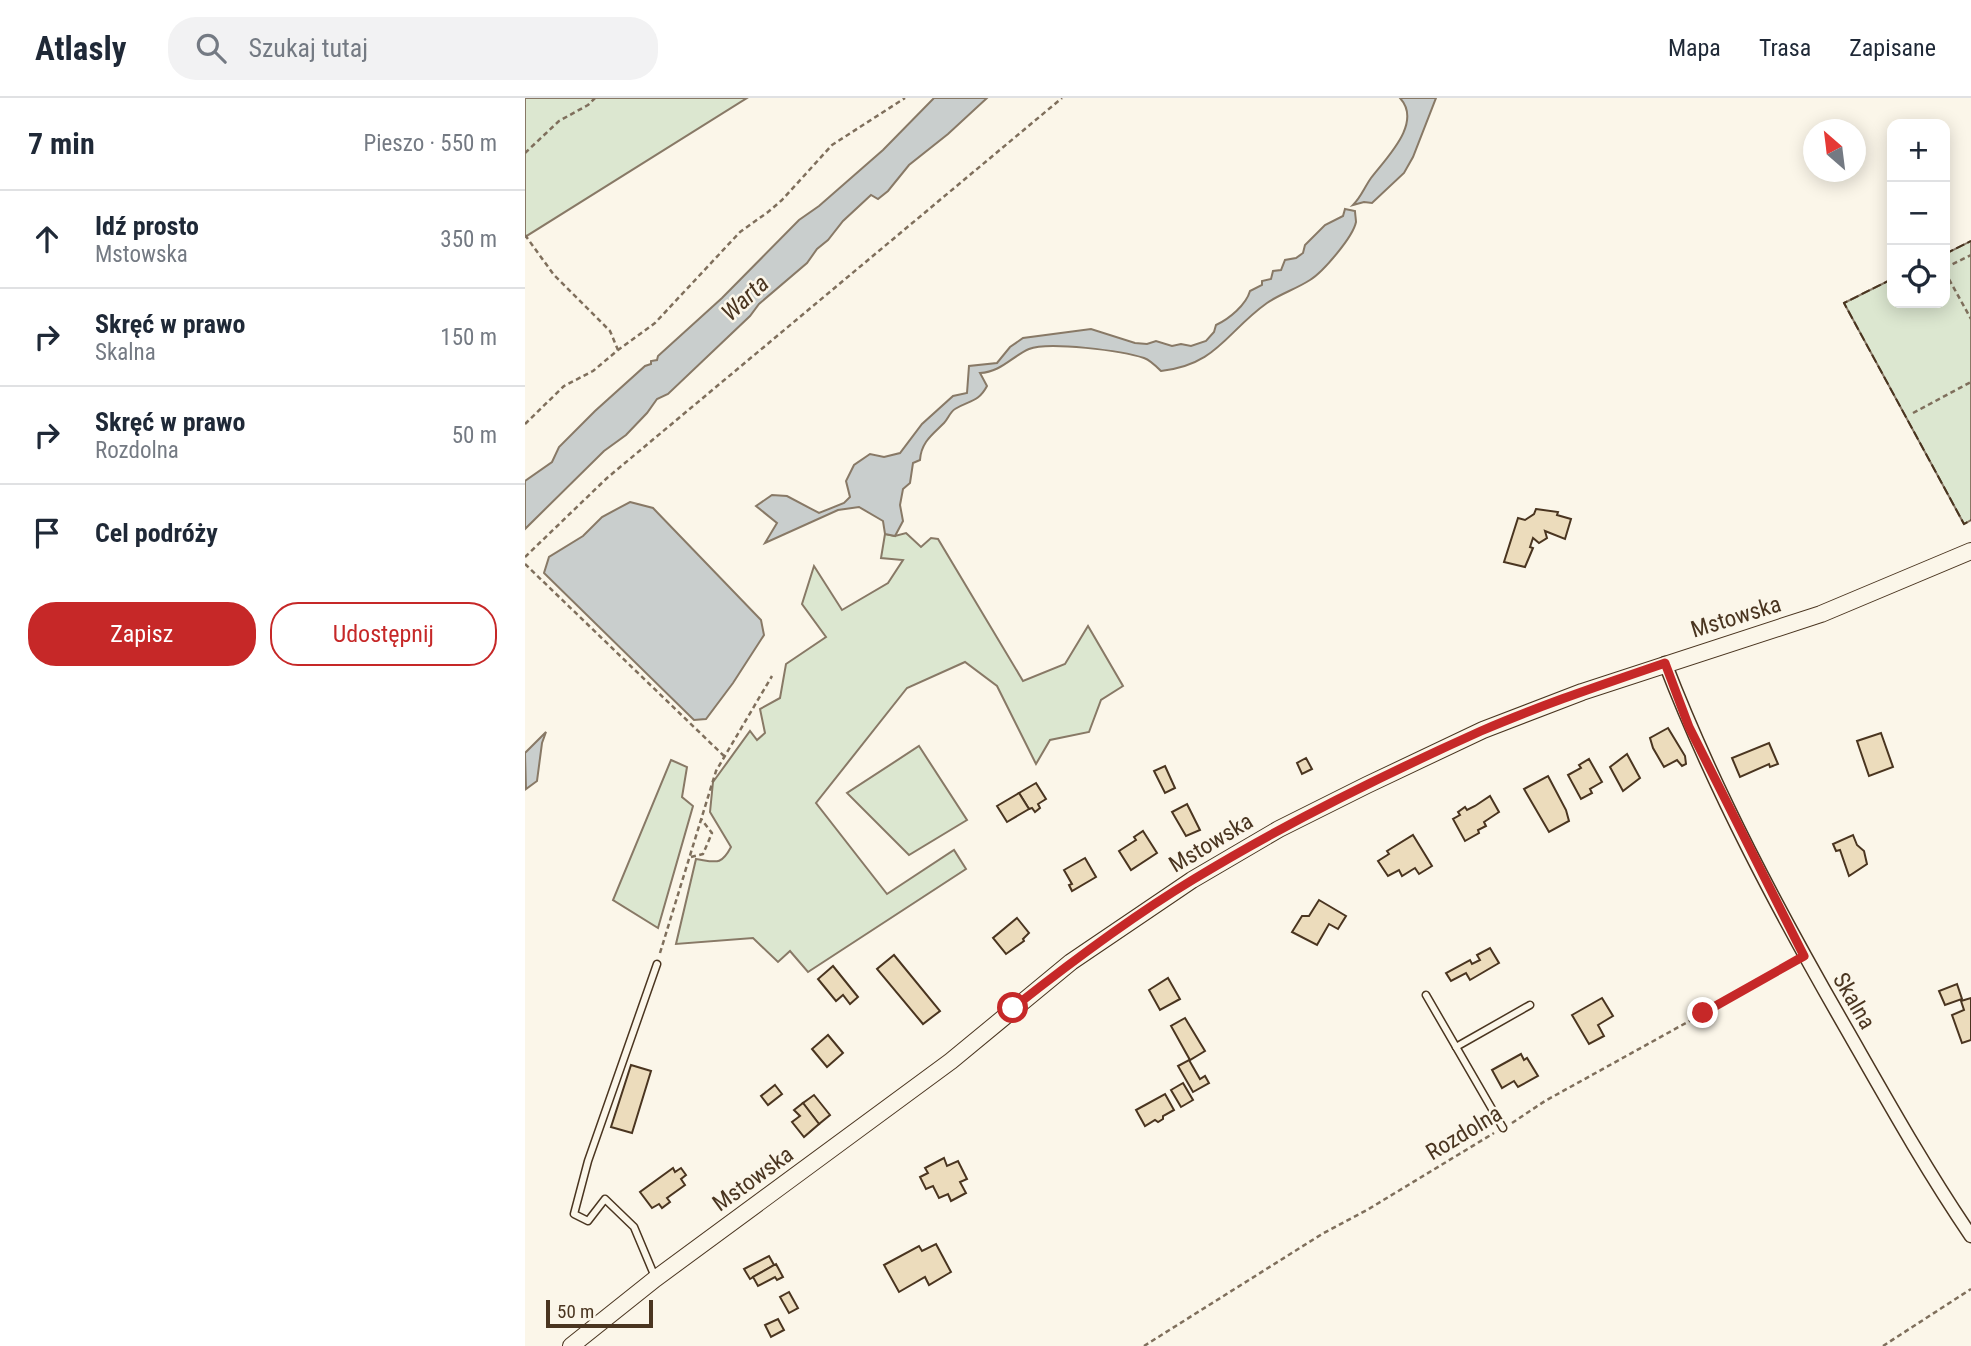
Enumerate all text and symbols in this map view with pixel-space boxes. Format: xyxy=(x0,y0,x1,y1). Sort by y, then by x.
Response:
search box xyxy=(168,17,658,80)
text: Atlasly xyxy=(35,29,126,68)
icon: search xyxy=(192,29,230,67)
text: Szukaj tutaj xyxy=(248,33,368,63)
text: Mapa xyxy=(1668,34,1721,62)
text: Trasa xyxy=(1759,34,1811,62)
text: Zapisane xyxy=(1849,34,1936,62)
north arrow xyxy=(1803,119,1866,182)
map controls xyxy=(1887,119,1950,308)
button: + xyxy=(1887,119,1950,182)
text: 7 min xyxy=(28,126,95,161)
text: Pieszo · 550 m xyxy=(363,130,497,157)
button: − xyxy=(1887,182,1950,245)
text: Idź prosto xyxy=(95,211,199,241)
icon: ahead xyxy=(28,220,66,258)
text: 350 m xyxy=(440,226,497,253)
text: Mstowska xyxy=(95,241,188,268)
button: locate xyxy=(1887,245,1950,308)
water label: Warta xyxy=(716,269,774,327)
text: Skręć w prawo xyxy=(95,309,245,339)
icon: right xyxy=(28,318,66,356)
text: 150 m xyxy=(440,324,497,351)
text: Skalna xyxy=(95,339,156,366)
text: Skręć w prawo xyxy=(95,407,245,437)
icon: right xyxy=(28,416,66,454)
text: 50 m xyxy=(452,422,497,449)
text: Rozdolna xyxy=(95,437,179,464)
icon: arrive xyxy=(28,514,66,552)
text: Cel podróży xyxy=(95,518,218,548)
street label: Mstowska xyxy=(1688,591,1784,643)
button: Zapisz xyxy=(28,602,256,666)
button: Udostępnij xyxy=(270,602,497,666)
street label: Mstowska xyxy=(1164,808,1258,878)
street label: Skalna xyxy=(1827,968,1881,1034)
route start xyxy=(997,992,1028,1023)
route end xyxy=(1687,997,1718,1028)
street label: Rozdolna xyxy=(1421,1100,1507,1166)
street label: Mstowska xyxy=(708,1141,798,1217)
scale bar xyxy=(546,1297,653,1329)
text: 50 m xyxy=(557,1300,594,1323)

